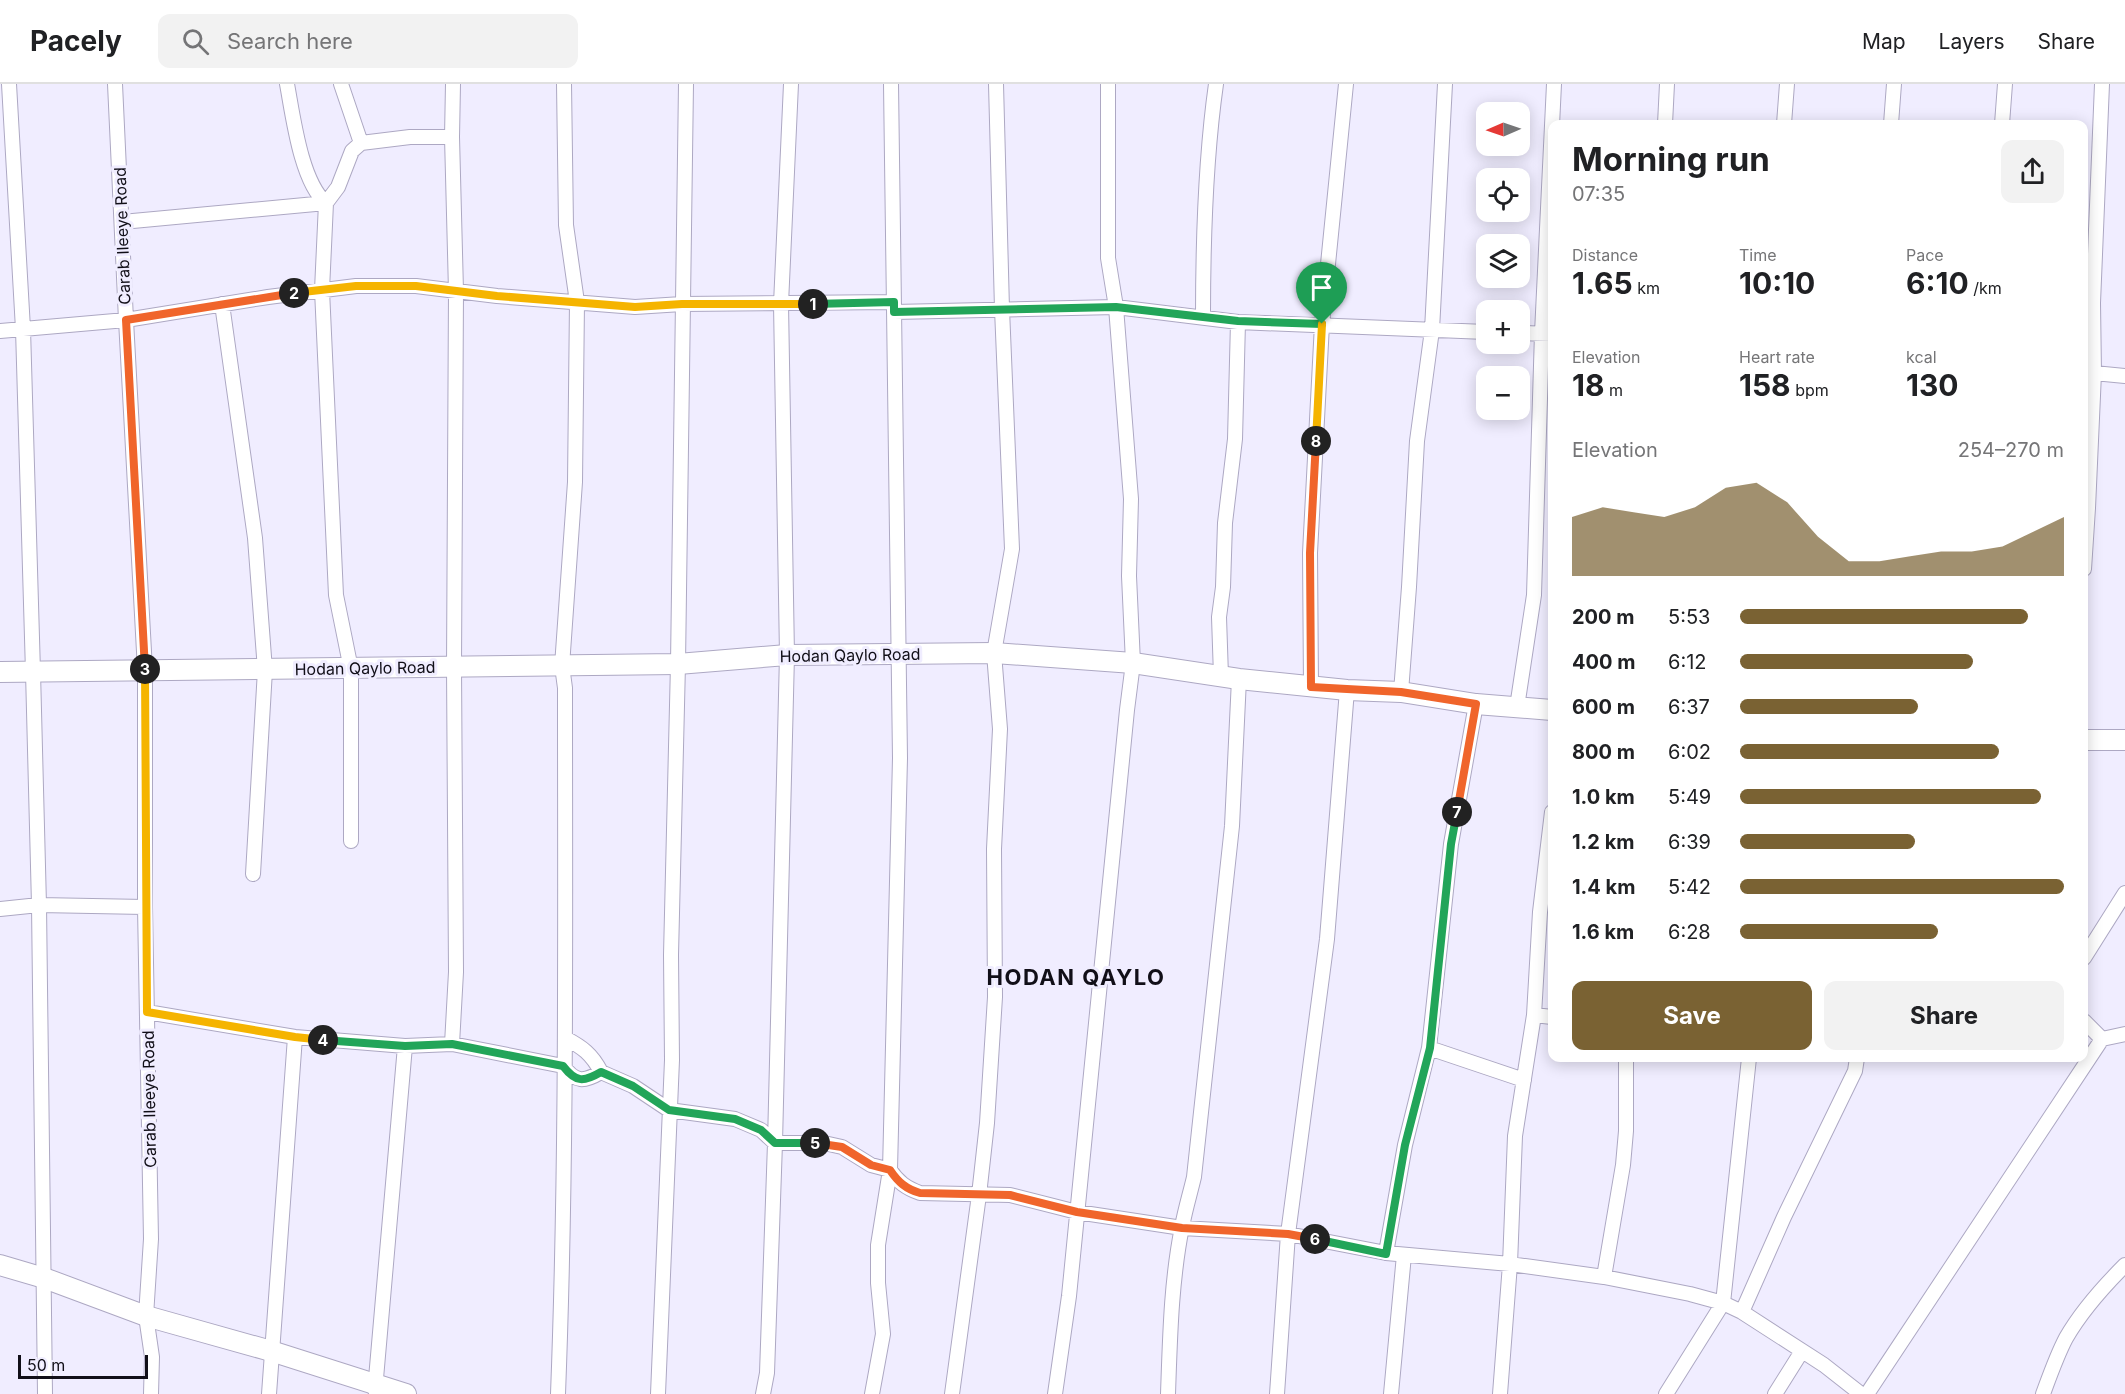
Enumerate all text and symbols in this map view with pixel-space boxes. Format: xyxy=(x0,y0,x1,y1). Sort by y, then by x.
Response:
search box xyxy=(158,14,578,68)
text: Pacely xyxy=(30,24,122,58)
icon: search xyxy=(179,25,212,58)
text: Search here xyxy=(227,28,353,54)
text: Map xyxy=(1862,29,1906,54)
text: Layers xyxy=(1939,29,2005,54)
text: Share xyxy=(2038,29,2095,54)
north arrow xyxy=(1476,102,1530,156)
map controls xyxy=(1476,102,1530,420)
text: Morning run xyxy=(1572,139,1770,179)
button: share xyxy=(2001,140,2064,203)
street label: Carab Ileeye Road xyxy=(110,167,134,305)
button: locate xyxy=(1476,168,1530,222)
text: 07:35 xyxy=(1572,182,1625,206)
button: layers xyxy=(1476,234,1530,288)
text: Distance xyxy=(1572,245,1638,265)
text: Time xyxy=(1739,245,1777,265)
text: Pace xyxy=(1906,245,1944,265)
pin xyxy=(1296,262,1347,324)
text: 1.65 xyxy=(1572,265,1633,301)
text: 10:10 xyxy=(1739,265,1815,301)
text: 6:10 xyxy=(1906,265,1969,301)
icon: arrive xyxy=(1305,271,1338,304)
pin: 2 xyxy=(279,278,309,308)
text: km xyxy=(1633,278,1660,298)
text: /km xyxy=(1969,278,2002,298)
text: 2 xyxy=(289,283,299,303)
pin: 1 xyxy=(798,289,828,319)
text: 1 xyxy=(810,294,816,314)
button: + xyxy=(1476,300,1530,354)
text: Elevation xyxy=(1572,347,1641,367)
text: Heart rate xyxy=(1739,347,1815,367)
text: kcal xyxy=(1906,347,1937,367)
button: − xyxy=(1476,366,1530,420)
text: 18 xyxy=(1572,367,1604,403)
text: 158 xyxy=(1739,367,1791,403)
text: 130 xyxy=(1906,367,1959,403)
text: m xyxy=(1604,380,1623,400)
text: bpm xyxy=(1791,380,1829,400)
pin: 8 xyxy=(1301,426,1331,456)
text: 8 xyxy=(1311,431,1321,451)
text: Elevation xyxy=(1572,438,1658,462)
text: 254–270 m xyxy=(1958,438,2064,462)
text: 200 m xyxy=(1572,605,1635,629)
text: 5:53 xyxy=(1668,605,1710,629)
street label: Hodan Qaylo Road xyxy=(779,644,921,666)
text: 400 m xyxy=(1572,650,1636,674)
text: 6:12 xyxy=(1668,650,1707,674)
pin: 3 xyxy=(130,654,160,684)
street label: Hodan Qaylo Road xyxy=(294,657,436,679)
text: 3 xyxy=(140,659,150,679)
text: 600 m xyxy=(1572,695,1635,719)
text: 6:37 xyxy=(1668,695,1710,719)
text: 800 m xyxy=(1572,740,1635,764)
text: 6:02 xyxy=(1668,740,1711,764)
text: 1.0 km xyxy=(1572,785,1635,809)
text: 5:49 xyxy=(1668,785,1711,809)
pin: 7 xyxy=(1442,797,1472,827)
text: 7 xyxy=(1452,802,1462,822)
text: 1.2 km xyxy=(1572,830,1635,854)
text: 6:39 xyxy=(1668,830,1711,854)
text: 1.4 km xyxy=(1572,875,1635,899)
text: 5:42 xyxy=(1668,875,1711,899)
text: 1.6 km xyxy=(1572,920,1634,944)
text: 6:28 xyxy=(1668,920,1711,944)
district label: HODAN QAYLO xyxy=(987,964,1165,990)
button: Save xyxy=(1572,981,1812,1050)
button: Share xyxy=(1824,981,2064,1050)
pin: 4 xyxy=(308,1025,338,1055)
street label: Carab Ileeye Road xyxy=(138,1030,160,1168)
text: 4 xyxy=(318,1030,328,1050)
pin: 5 xyxy=(800,1128,830,1158)
text: 5 xyxy=(810,1133,820,1153)
pin: 6 xyxy=(1300,1224,1330,1254)
text: 6 xyxy=(1310,1229,1320,1249)
scale bar xyxy=(18,1352,148,1380)
text: 50 m xyxy=(27,1355,65,1375)

